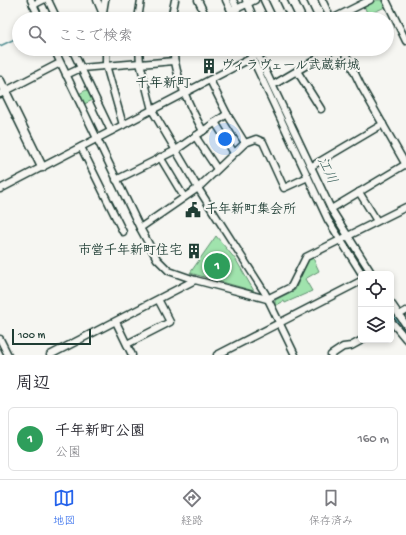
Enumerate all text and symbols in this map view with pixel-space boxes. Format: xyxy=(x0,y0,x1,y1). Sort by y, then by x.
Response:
search box xyxy=(12,12,394,56)
icon: search xyxy=(26,23,48,45)
text: ここで検索 xyxy=(58,28,133,46)
building icon: ヴィラヴェール武蔵新城 xyxy=(200,57,218,75)
place label: ヴィラヴェール武蔵新城 xyxy=(221,58,360,74)
district label: 千年新町 xyxy=(135,76,191,93)
your location xyxy=(215,129,235,149)
water label: 江川 xyxy=(312,155,340,187)
public building icon: 千年新町集会所 xyxy=(184,201,202,219)
place label: 千年新町集会所 xyxy=(205,202,296,218)
building icon: 市営千年新町住宅 xyxy=(185,242,203,260)
place label: 市営千年新町住宅 xyxy=(78,243,182,259)
pin: 1 xyxy=(204,251,230,281)
map controls xyxy=(358,271,394,343)
button: locate xyxy=(358,271,394,307)
button: layers xyxy=(358,307,394,343)
scale bar xyxy=(12,327,91,346)
text: 100 m xyxy=(18,330,45,342)
text: 周辺 xyxy=(16,375,50,395)
text: 千年新町公園 xyxy=(55,423,145,441)
text: 1 xyxy=(27,432,33,447)
text: 160 m xyxy=(357,432,389,447)
text: 公園 xyxy=(55,446,81,461)
tab: 地図 xyxy=(53,487,75,528)
tab: 経路 xyxy=(181,487,203,528)
tab: 保存済み xyxy=(309,487,353,528)

